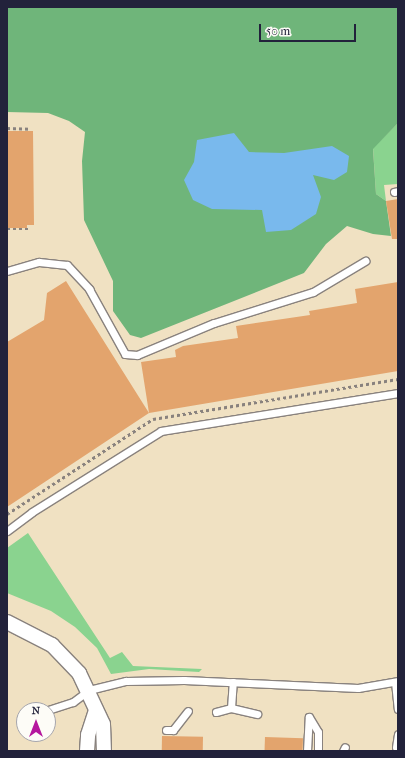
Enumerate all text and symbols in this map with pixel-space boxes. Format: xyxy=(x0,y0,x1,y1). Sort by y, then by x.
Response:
scale bar xyxy=(261,16,358,42)
text: 50 m xyxy=(266,24,290,38)
north arrow xyxy=(16,702,56,742)
text: N xyxy=(32,704,40,717)

